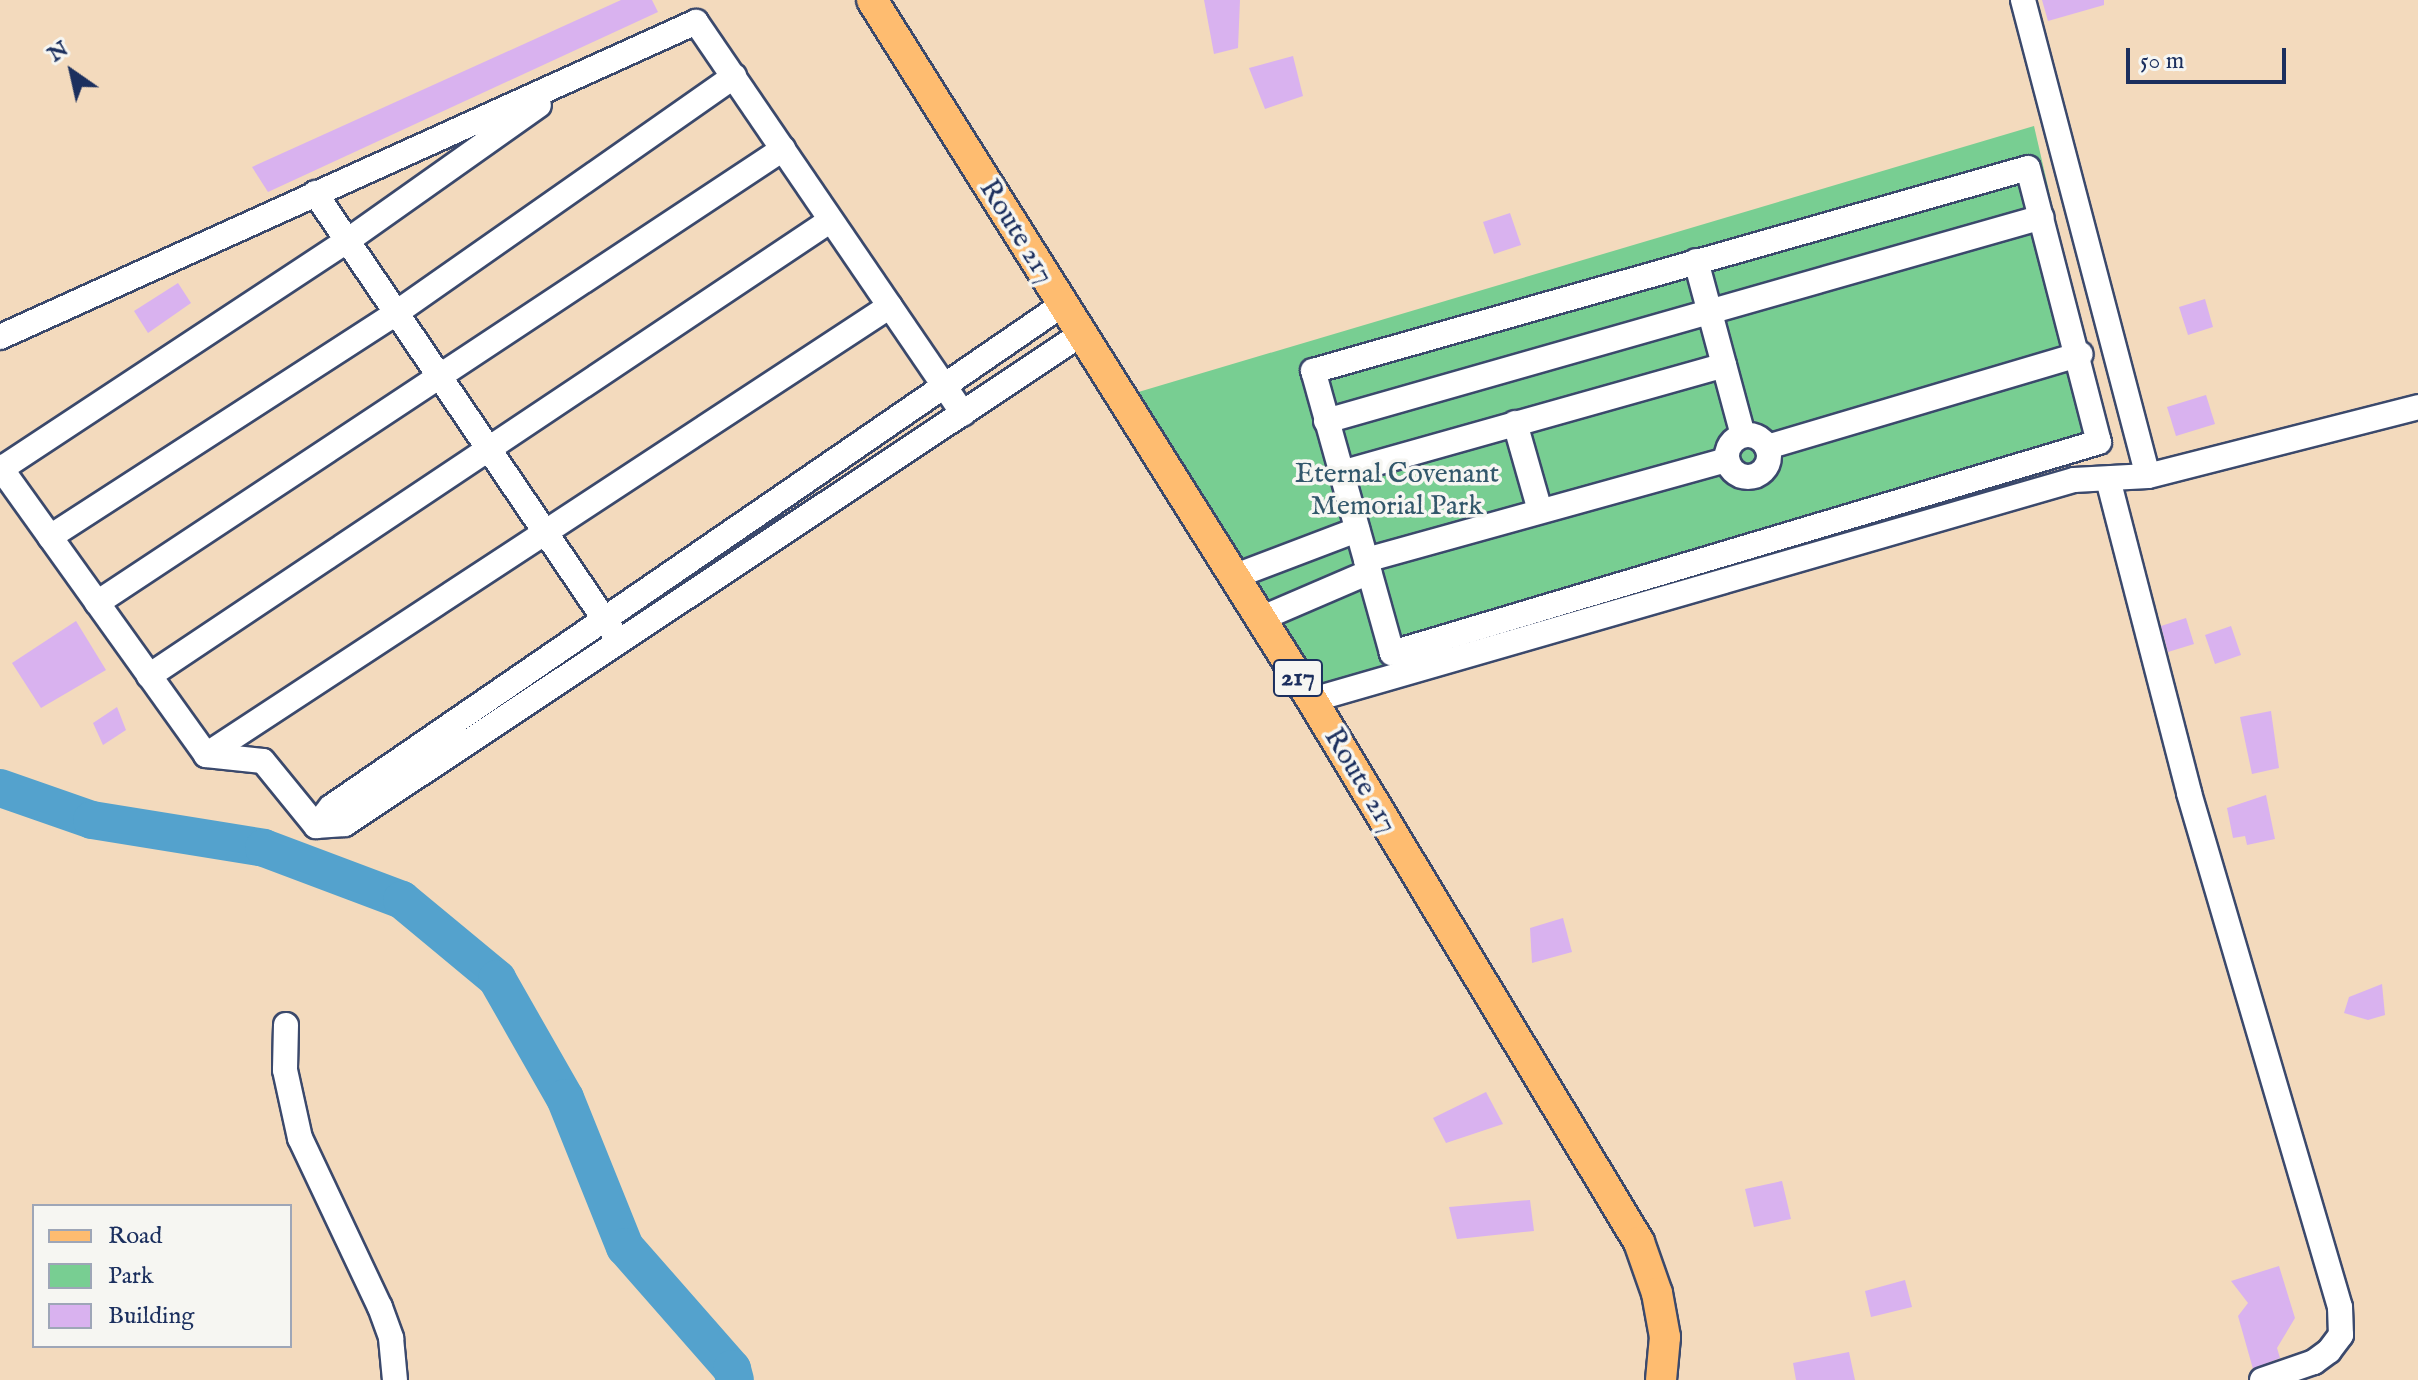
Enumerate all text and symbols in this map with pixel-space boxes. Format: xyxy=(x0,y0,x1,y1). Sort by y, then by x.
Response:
north arrow xyxy=(32,32,112,112)
scale bar xyxy=(2130,32,2290,82)
text: N xyxy=(43,35,74,69)
text: 50 m xyxy=(2140,46,2184,77)
street label: Route 217 xyxy=(971,174,1061,290)
park label: Eternal Covenant Memorial Park xyxy=(1295,458,1499,524)
road number: 217 xyxy=(1272,656,1324,700)
street label: Route 217 xyxy=(1316,723,1404,839)
legend xyxy=(32,1204,292,1348)
text: Road xyxy=(108,1221,162,1252)
text: Park xyxy=(108,1261,154,1292)
text: Building xyxy=(108,1301,194,1332)

